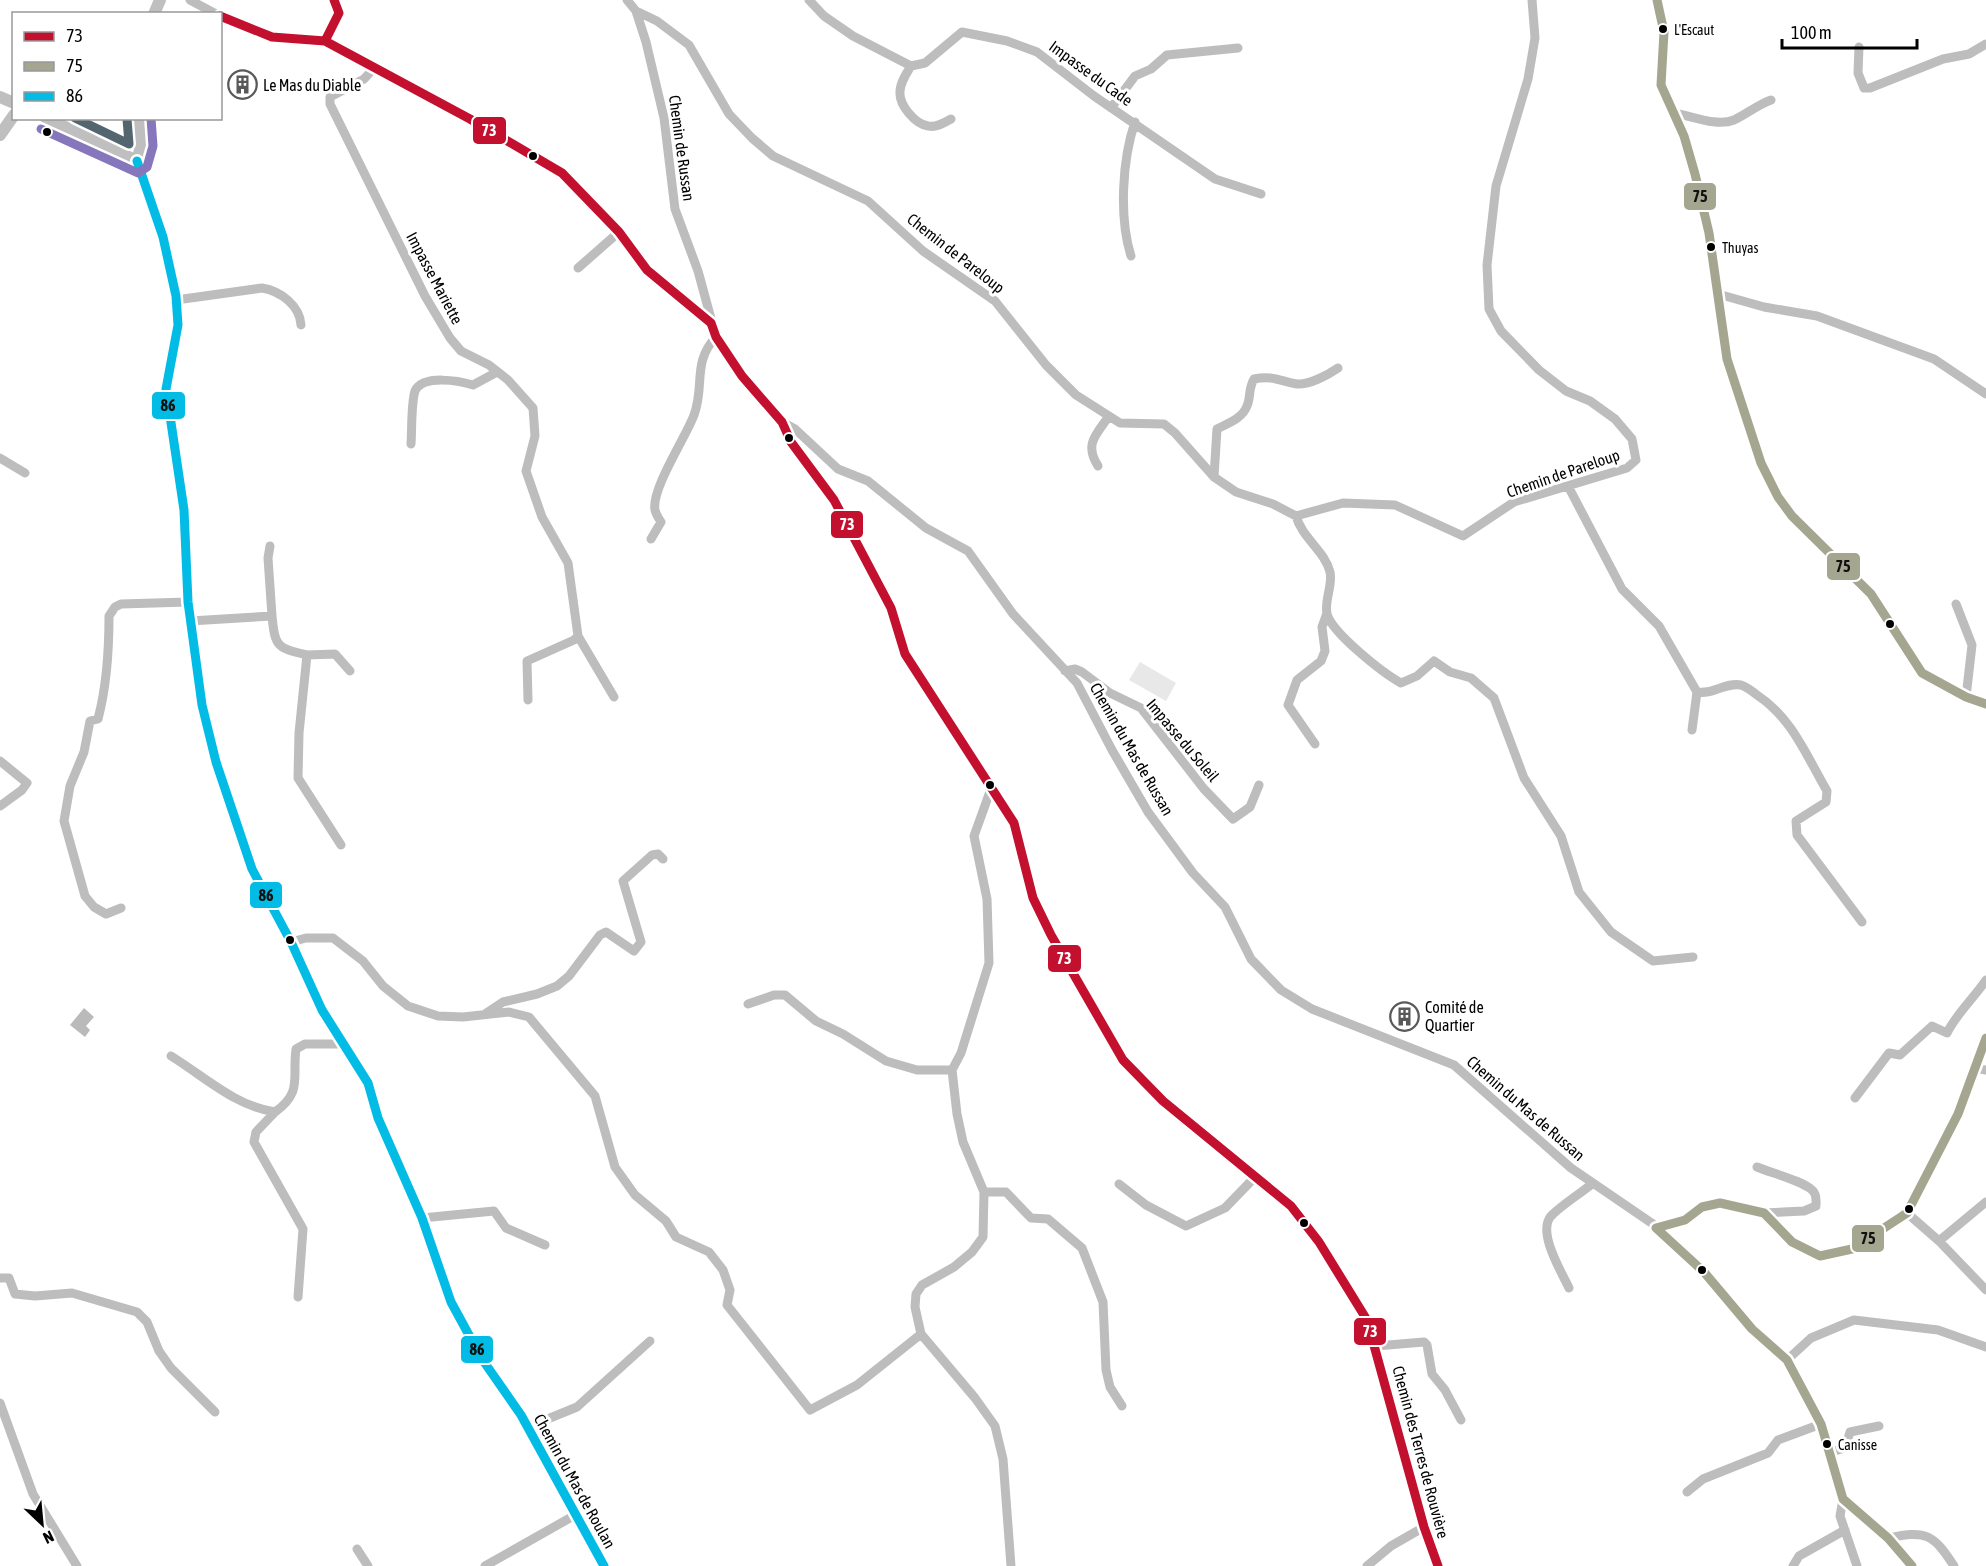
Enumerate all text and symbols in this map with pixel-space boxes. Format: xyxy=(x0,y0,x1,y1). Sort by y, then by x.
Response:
legend xyxy=(12,12,222,120)
scale bar xyxy=(1782,12,1917,50)
place label: L'Escaut xyxy=(1674,22,1714,38)
text: 100 m xyxy=(1791,22,1832,43)
marker: L'Escaut xyxy=(1657,23,1669,35)
text: 73 xyxy=(66,25,83,46)
street label: Impasse du Cade xyxy=(1045,37,1136,110)
text: 75 xyxy=(66,55,83,76)
building icon: Le Mas du Diable xyxy=(226,69,258,101)
place label: Le Mas du Diable xyxy=(263,76,361,94)
text: 86 xyxy=(66,85,83,106)
street label: Chemin de Russan xyxy=(666,94,698,202)
line badge: 73 xyxy=(472,116,507,145)
text: 73 xyxy=(481,121,497,139)
unlabelled marker xyxy=(41,126,53,138)
unlabelled marker xyxy=(527,150,539,162)
line badge: 75 xyxy=(1683,182,1717,211)
text: 75 xyxy=(1692,187,1708,205)
street label: Chemin de Pareloup xyxy=(903,209,1008,297)
street label: Impasse Mariette xyxy=(402,229,467,328)
place label: Thuyas xyxy=(1722,240,1759,256)
marker: Thuyas xyxy=(1705,241,1717,253)
line badge: 86 xyxy=(151,391,186,420)
text: 86 xyxy=(160,396,176,414)
unlabelled marker xyxy=(783,432,795,444)
street label: Chemin de Pareloup xyxy=(1504,445,1622,502)
line badge: 73 xyxy=(830,510,864,539)
text: 73 xyxy=(839,515,855,533)
line badge: 75 xyxy=(1826,552,1861,581)
text: 75 xyxy=(1835,557,1851,575)
unlabelled marker xyxy=(1884,618,1896,630)
street label: Chemin du Mas de Russan xyxy=(1087,679,1177,819)
street label: Impasse du Soleil xyxy=(1142,695,1223,786)
unlabelled marker xyxy=(984,779,996,791)
line badge: 86 xyxy=(249,881,283,909)
text: 86 xyxy=(258,886,274,904)
unlabelled marker xyxy=(284,934,296,946)
line badge: 73 xyxy=(1047,944,1082,973)
text: 73 xyxy=(1056,949,1072,967)
place label: Comité de Quartier xyxy=(1425,998,1484,1034)
building icon: Comité de Quartier xyxy=(1388,1000,1420,1032)
street label: Chemin du Mas de Russan xyxy=(1463,1052,1589,1164)
unlabelled marker xyxy=(1903,1203,1915,1215)
unlabelled marker xyxy=(1298,1217,1310,1229)
line badge: 75 xyxy=(1851,1224,1885,1253)
text: 75 xyxy=(1860,1229,1876,1247)
unlabelled marker xyxy=(1696,1264,1708,1276)
line badge: 73 xyxy=(1353,1317,1387,1346)
text: 73 xyxy=(1362,1322,1378,1340)
line badge: 86 xyxy=(460,1335,494,1364)
text: 86 xyxy=(469,1340,485,1358)
street label: Chemin des Terres de Rouvière xyxy=(1389,1364,1453,1540)
street label: Chemin du Mas de Roulan xyxy=(531,1411,619,1551)
place label: Canisse xyxy=(1838,1437,1877,1453)
marker: Canisse xyxy=(1821,1438,1833,1450)
north arrow xyxy=(12,1494,72,1554)
text: N xyxy=(40,1527,57,1548)

